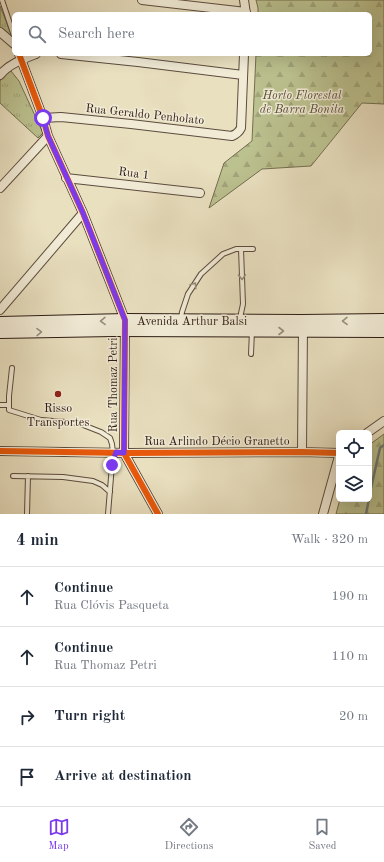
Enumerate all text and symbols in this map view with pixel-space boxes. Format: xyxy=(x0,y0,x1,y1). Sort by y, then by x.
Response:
search box xyxy=(12,12,372,56)
icon: search xyxy=(26,23,48,45)
text: Search here xyxy=(58,27,135,42)
park label: Horto Florestal de Barra Bonita xyxy=(260,90,345,116)
street label: Rua Geraldo Penholato xyxy=(85,103,205,127)
route start xyxy=(34,109,52,127)
street label: Rua 1 xyxy=(118,166,150,182)
one-way arrow xyxy=(237,274,246,280)
one-way arrow xyxy=(189,282,196,289)
street label: Avenida Arthur Balsi xyxy=(137,316,247,328)
one-way arrow xyxy=(100,317,106,325)
one-way arrow xyxy=(342,317,348,325)
one-way arrow xyxy=(278,327,284,335)
one-way arrow xyxy=(36,328,42,336)
street label: Rua Thomaz Petri xyxy=(108,338,120,432)
marker: Risso Transportes xyxy=(53,389,63,399)
place label: Risso Transportes xyxy=(26,403,90,429)
map controls xyxy=(336,430,372,502)
button: locate xyxy=(336,430,372,466)
street label: Rua Arlindo Décio Granetto xyxy=(144,436,290,448)
route end xyxy=(103,456,121,474)
button: layers xyxy=(336,466,372,502)
text: 4 min xyxy=(16,532,59,549)
text: Walk · 320 m xyxy=(291,533,368,546)
text: Continue xyxy=(54,581,113,596)
icon: ahead xyxy=(16,586,38,608)
text: 190 m xyxy=(331,590,368,603)
text: Rua Clóvis Pasqueta xyxy=(54,599,169,612)
text: Continue xyxy=(54,641,113,656)
icon: ahead xyxy=(16,646,38,668)
text: 110 m xyxy=(331,650,368,663)
text: Rua Thomaz Petri xyxy=(54,659,157,672)
icon: right xyxy=(16,706,38,728)
text: Turn right xyxy=(54,709,125,724)
text: 20 m xyxy=(339,710,368,723)
icon: arrive xyxy=(16,766,38,788)
text: Arrive at destination xyxy=(54,769,192,784)
tab: Map xyxy=(48,816,70,854)
tab: Directions xyxy=(165,816,213,854)
tab: Saved xyxy=(308,816,336,854)

